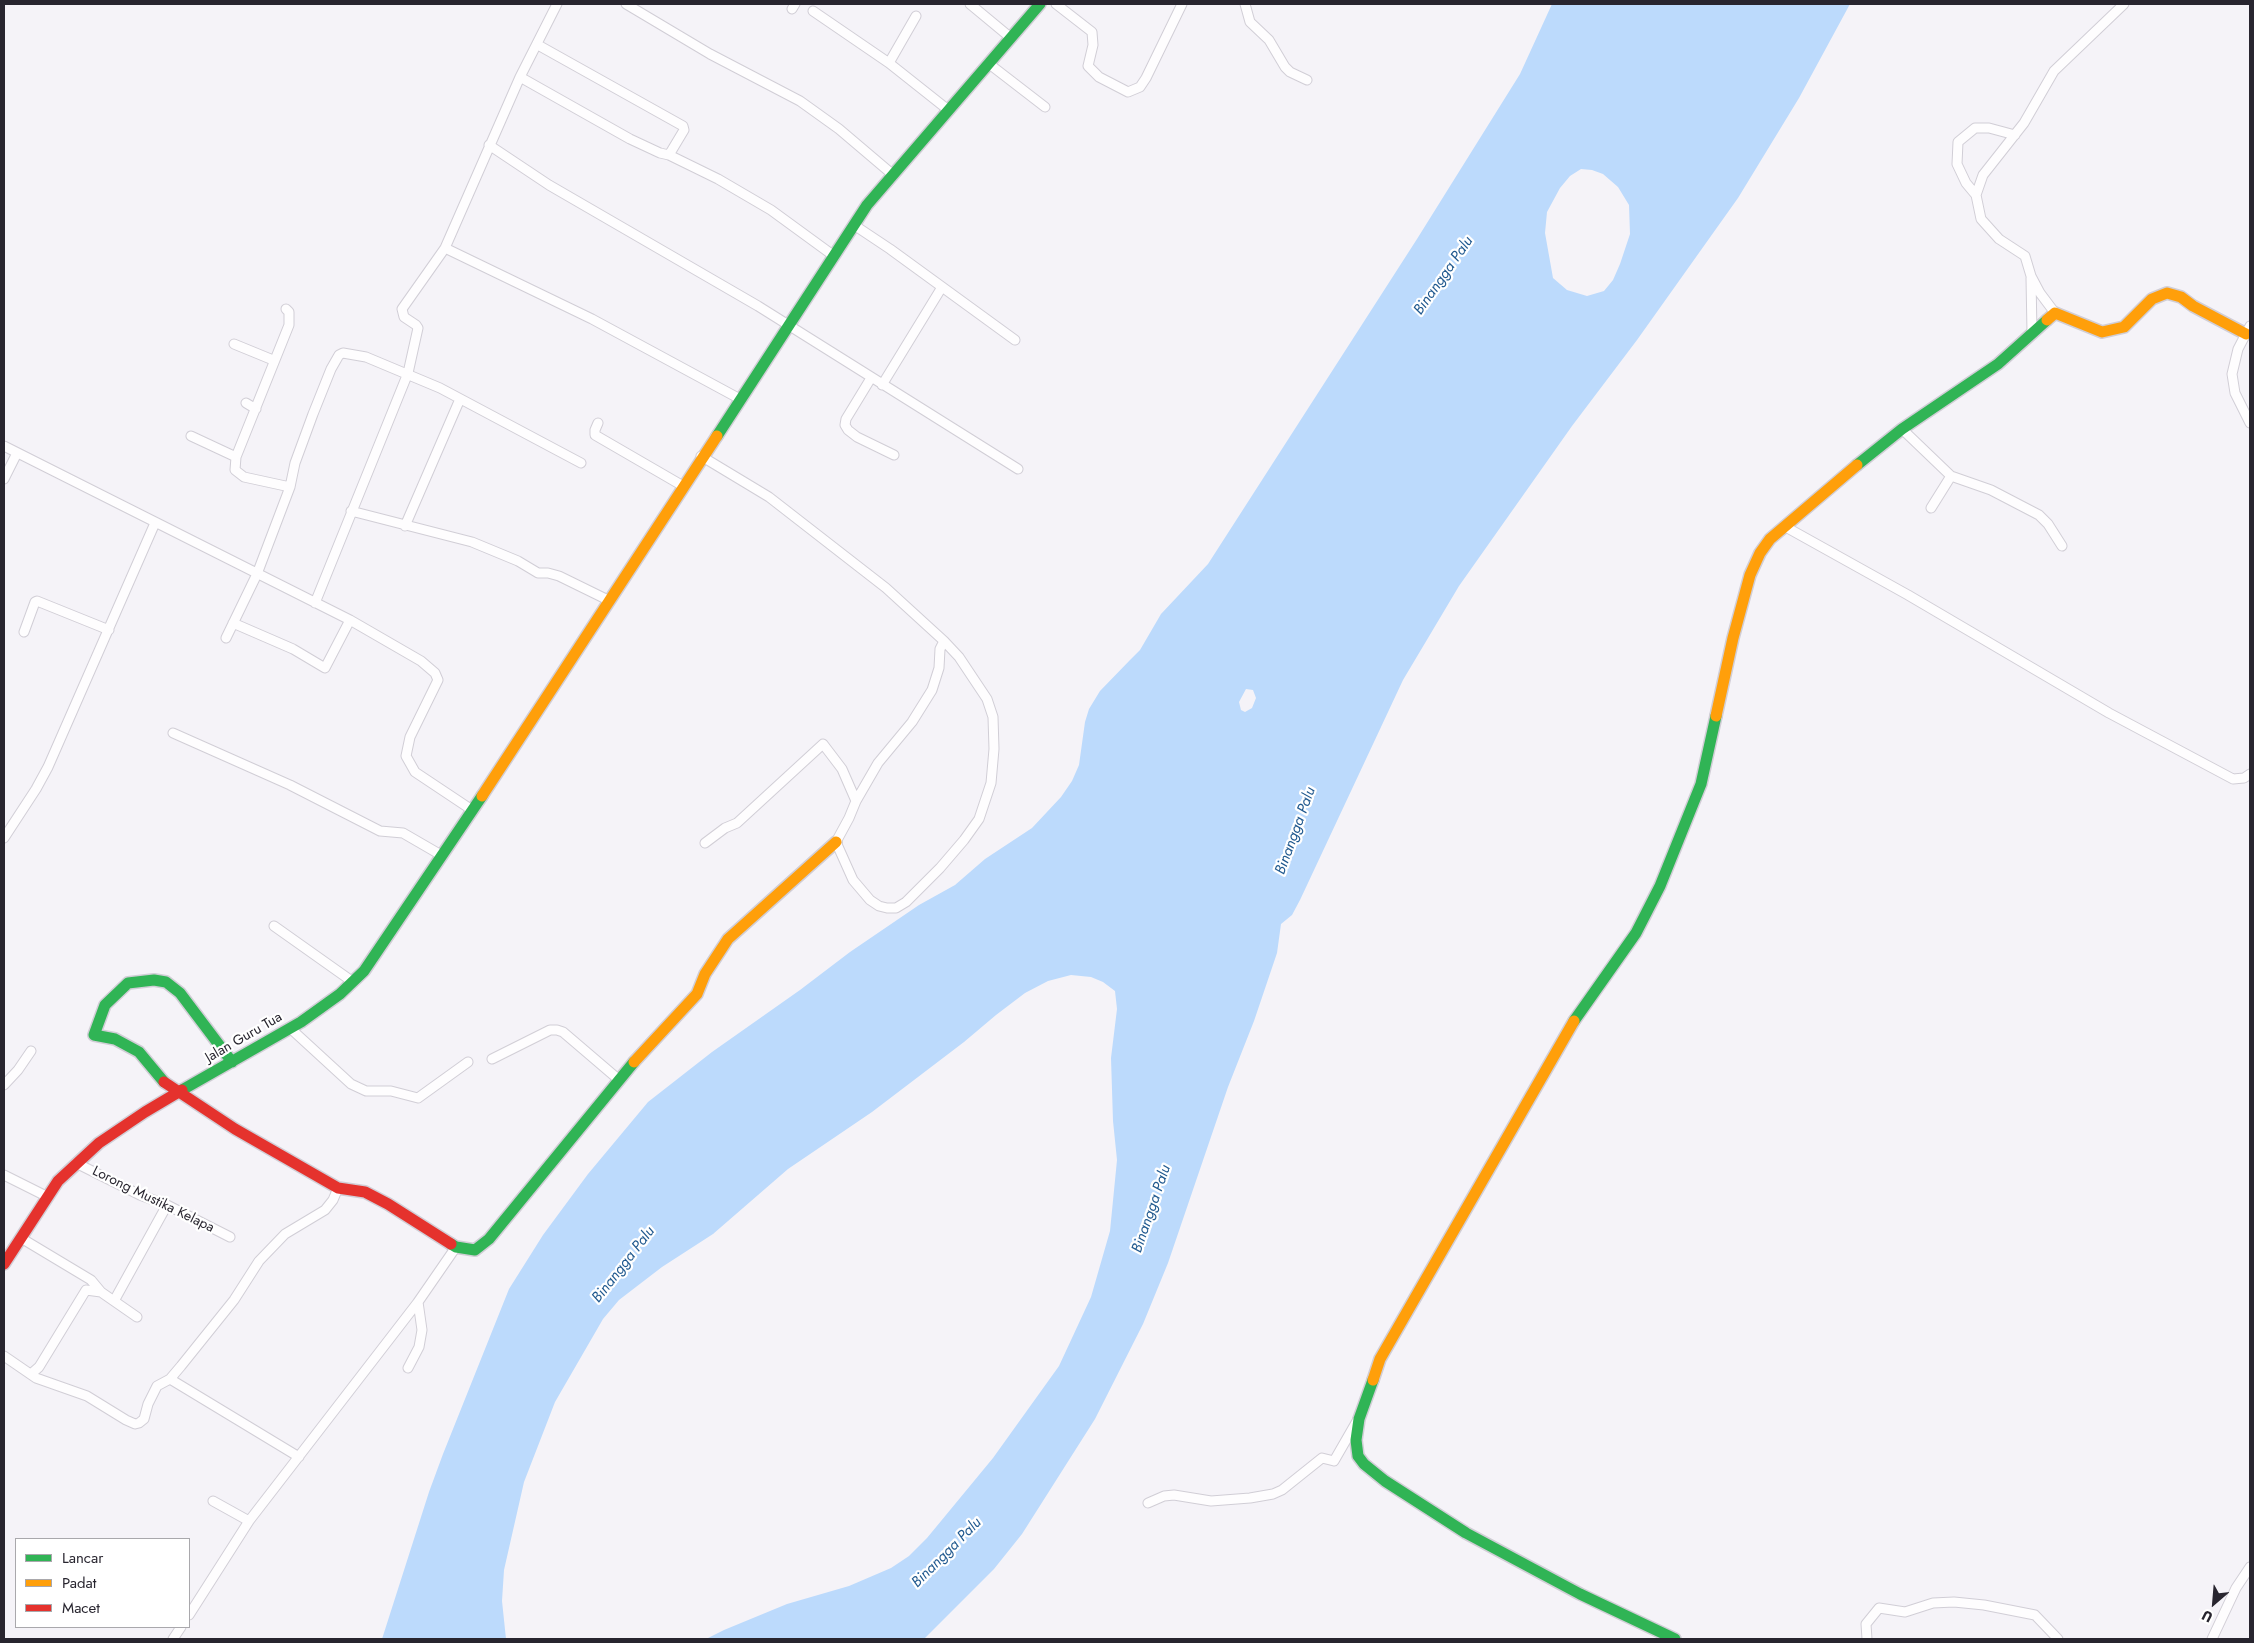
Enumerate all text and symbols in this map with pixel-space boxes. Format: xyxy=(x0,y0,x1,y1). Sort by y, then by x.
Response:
water label: Binangga Palu xyxy=(1410,233,1478,319)
water label: Binangga Palu xyxy=(1272,785,1320,877)
street label: Jalan Guru Tua xyxy=(203,1009,285,1067)
street label: Lorong Mustika Kelapa xyxy=(89,1163,217,1237)
water label: Binangga Palu xyxy=(1129,1163,1175,1255)
water label: Binangga Palu xyxy=(589,1223,659,1307)
water label: Binangga Palu xyxy=(908,1514,986,1592)
legend xyxy=(15,1538,190,1628)
text: Lancar xyxy=(62,1547,103,1569)
text: Padat xyxy=(62,1572,96,1594)
north arrow xyxy=(2189,1578,2239,1628)
text: Macet xyxy=(62,1597,100,1619)
text: U xyxy=(2198,1605,2216,1628)

